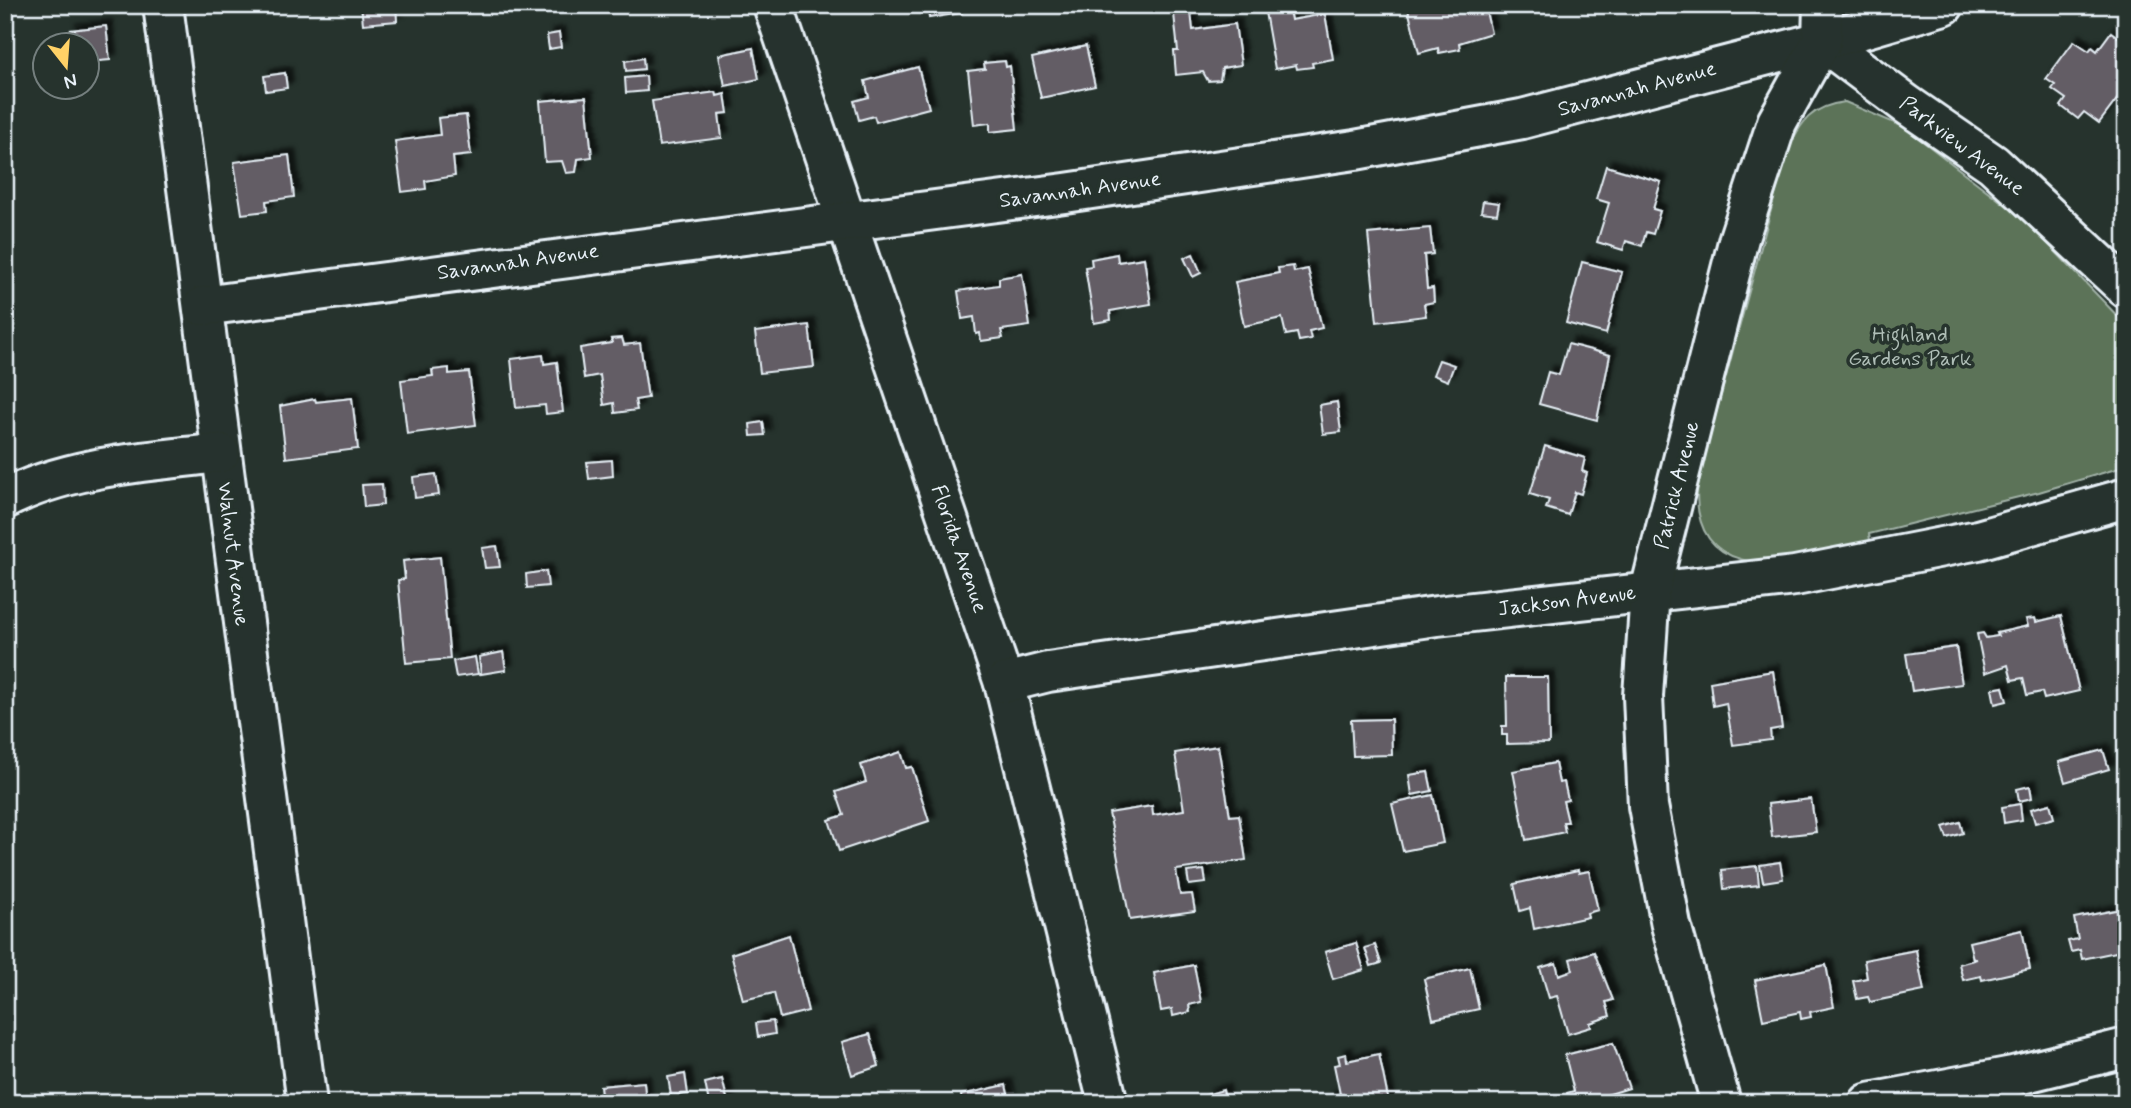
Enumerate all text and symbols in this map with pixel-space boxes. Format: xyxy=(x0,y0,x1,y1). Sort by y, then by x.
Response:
north arrow xyxy=(32,32,102,102)
street label: Savannah Avenue xyxy=(1555,54,1719,124)
text: N xyxy=(61,67,80,95)
street label: Parkview Avenue xyxy=(1894,90,2030,202)
street label: Savannah Avenue xyxy=(997,165,1163,215)
street label: Savannah Avenue xyxy=(435,237,601,287)
park label: Highland Gardens Park xyxy=(1848,321,1972,373)
street label: Patrick Avenue xyxy=(1648,418,1706,552)
street label: Walnut Avenue xyxy=(210,481,256,628)
street label: Florida Avenue xyxy=(924,481,994,617)
street label: Jackson Avenue xyxy=(1496,579,1638,623)

